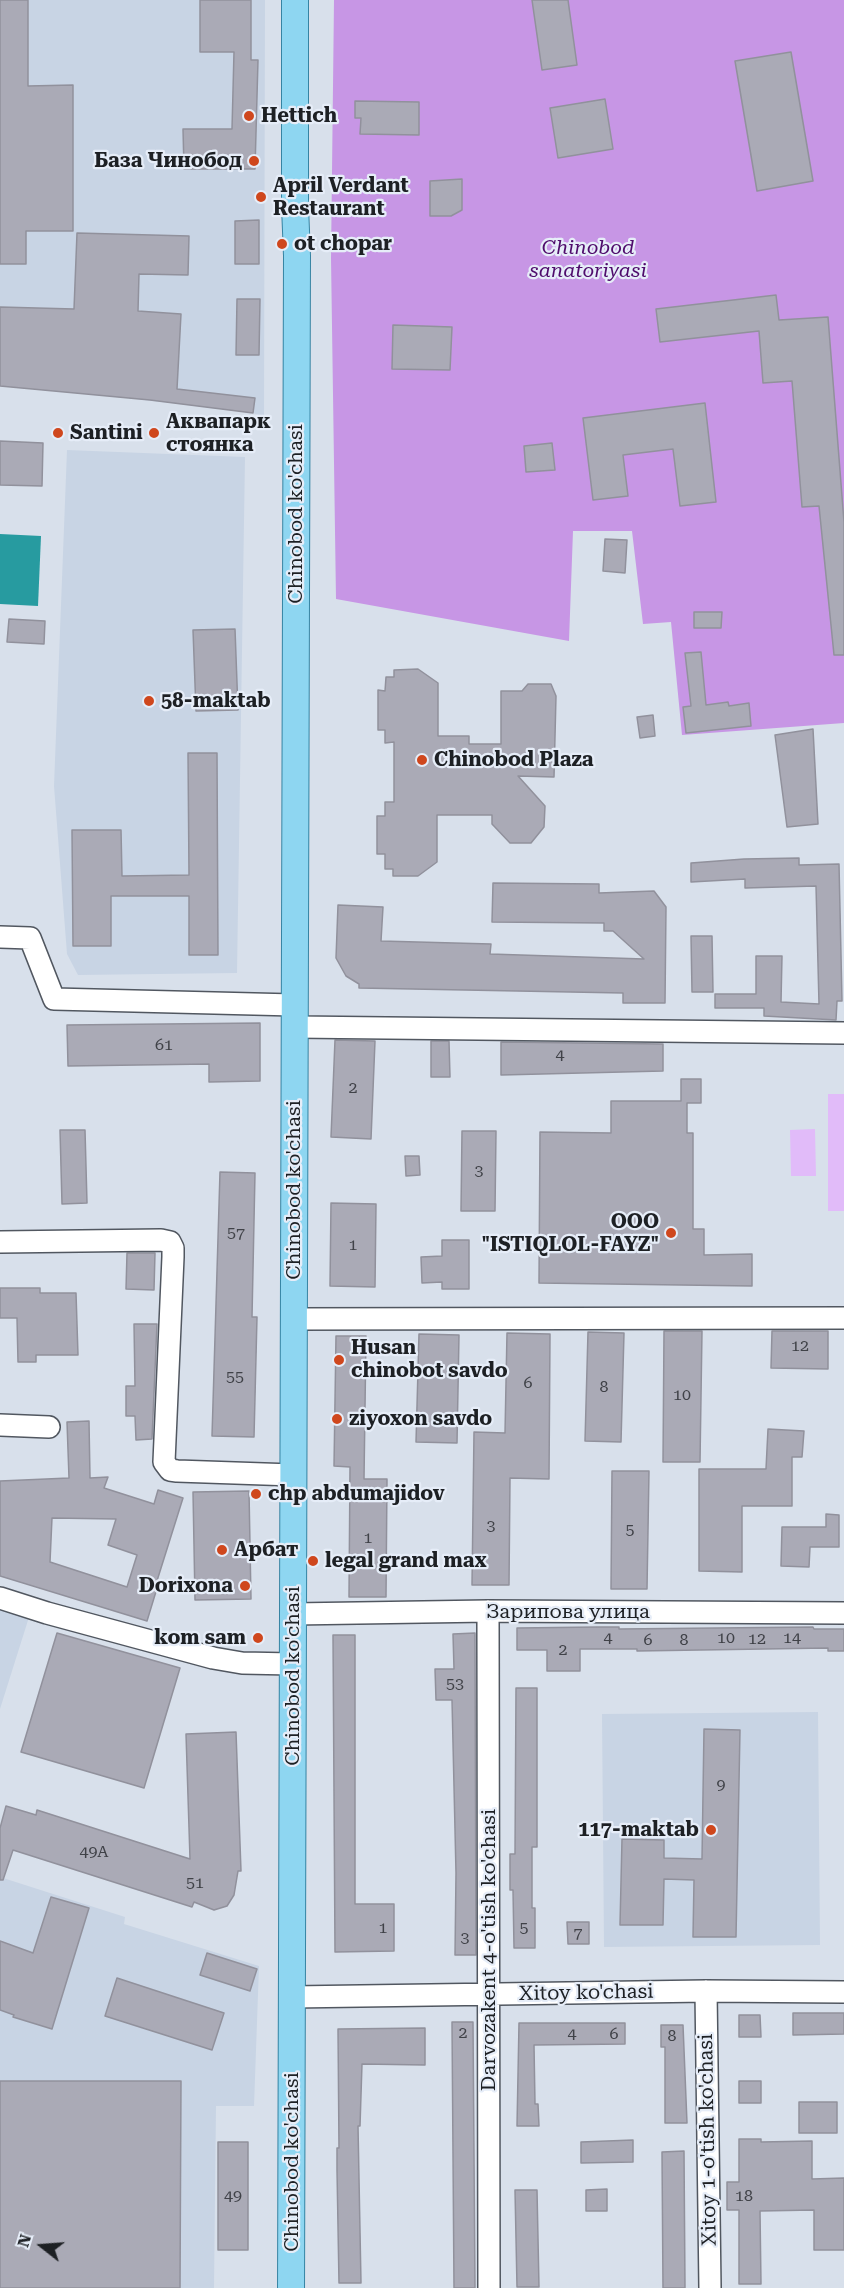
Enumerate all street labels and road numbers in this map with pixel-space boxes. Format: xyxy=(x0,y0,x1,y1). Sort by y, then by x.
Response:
street label: Chinobod ko'chasi xyxy=(284,424,308,604)
street label: Chinobod ko'chasi xyxy=(282,1100,306,1280)
street label: Chinobod ko'chasi xyxy=(281,1586,305,1766)
street label: Зарипова улица xyxy=(486,1600,650,1624)
street label: Darvozakent 4-o'tish ko'chasi xyxy=(477,1809,501,2091)
street label: Xitoy ko'chasi xyxy=(518,1980,654,2006)
street label: Xitoy 1-o'tish ko'chasi xyxy=(694,2034,722,2246)
street label: Chinobod ko'chasi xyxy=(280,2072,304,2252)

